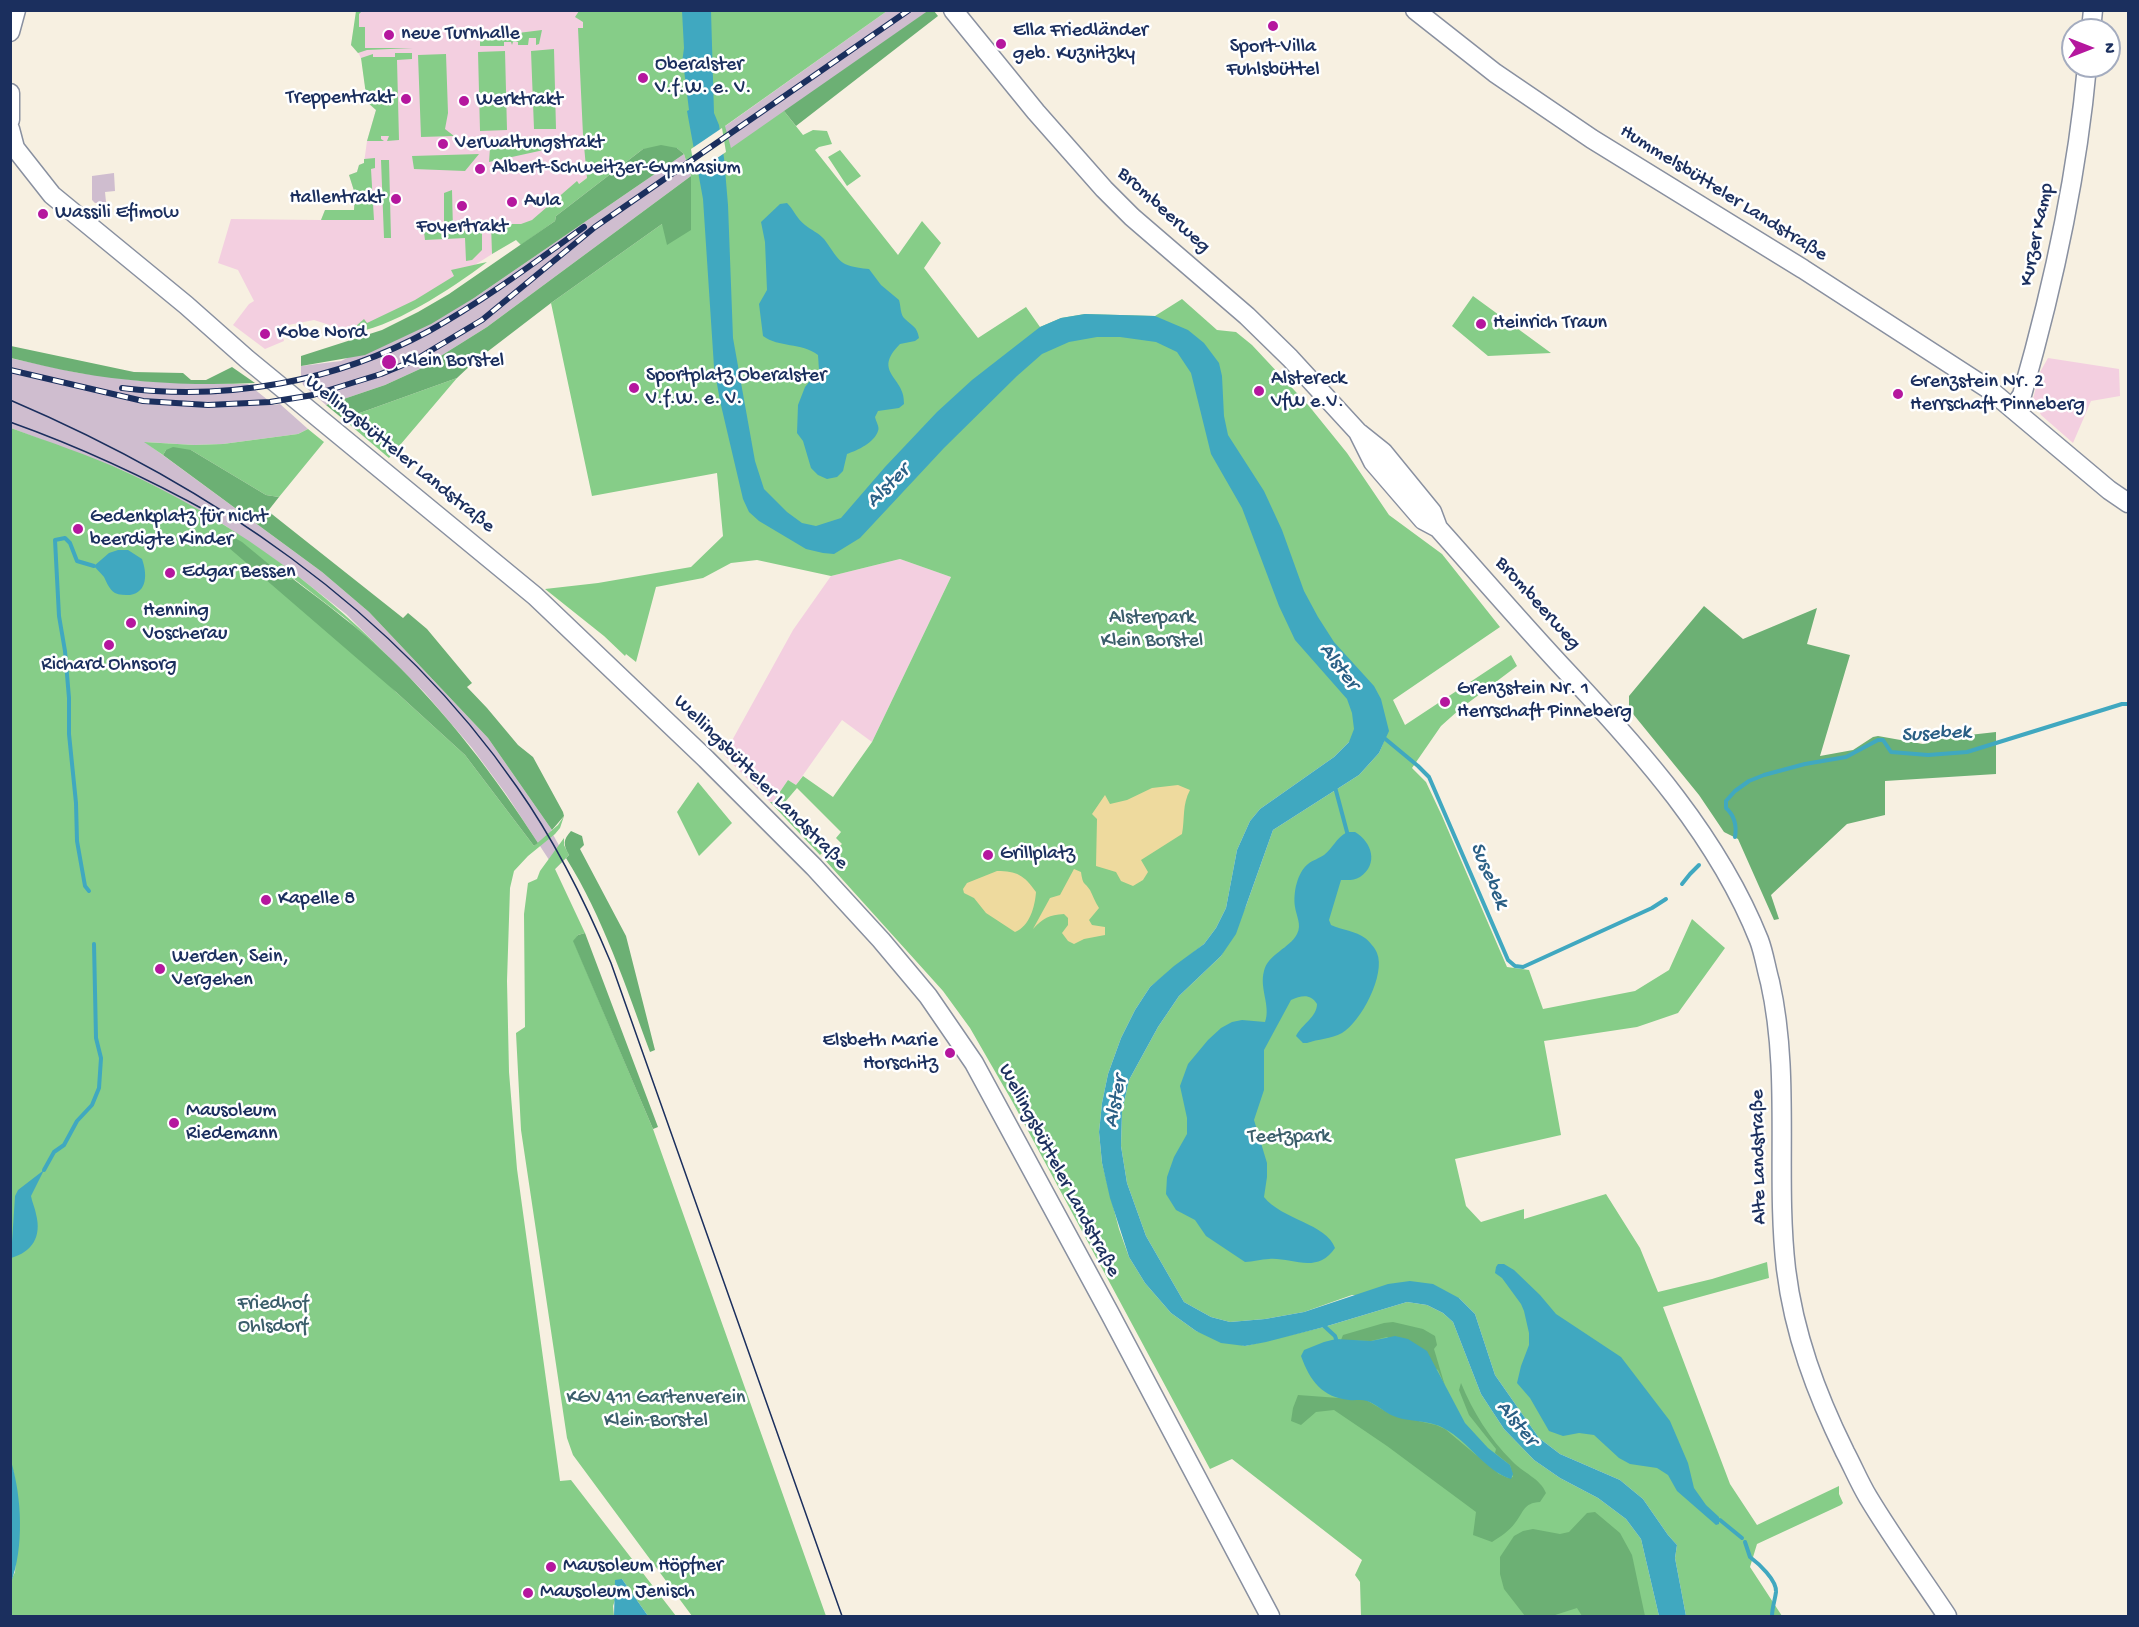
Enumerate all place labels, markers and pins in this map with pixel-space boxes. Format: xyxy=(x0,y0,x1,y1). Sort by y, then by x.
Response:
marker: Sport-Villa Fuhlsbüttel xyxy=(1266,19,1280,33)
place label: Ella Friedländer geb. Kuznitzky xyxy=(1013,20,1148,67)
place label: neue Turnhalle xyxy=(401,23,520,47)
marker: neue Turnhalle xyxy=(382,28,396,42)
place label: Sport-Villa Fuhlsbüttel xyxy=(1226,36,1320,83)
marker: Ella Friedländer geb. Kuznitzky xyxy=(994,37,1008,51)
place label: Oberalster V.f.W. e. V. xyxy=(655,54,752,101)
marker: Oberalster V.f.W. e. V. xyxy=(636,71,650,85)
place label: Treppentrakt xyxy=(286,87,394,111)
place label: Werktrakt xyxy=(476,89,563,113)
marker: Treppentrakt xyxy=(399,92,413,106)
marker: Werktrakt xyxy=(457,94,471,108)
place label: Verwaltungstrakt xyxy=(455,132,604,156)
marker: Verwaltungstrakt xyxy=(436,137,450,151)
place label: Albert-Schweitzer-Gymnasium xyxy=(492,157,741,181)
marker: Albert-Schweitzer-Gymnasium xyxy=(473,162,487,176)
place label: Hallentrakt xyxy=(289,187,384,211)
place label: Aula xyxy=(524,190,561,214)
marker: Hallentrakt xyxy=(389,192,403,206)
marker: Aula xyxy=(505,195,519,209)
marker: Foyertrakt xyxy=(455,199,469,213)
place label: Wassili Efimow xyxy=(55,202,179,226)
marker: Wassili Efimow xyxy=(36,207,50,221)
place label: Foyertrakt xyxy=(416,216,508,240)
place label: Heinrich Traun xyxy=(1493,312,1607,336)
marker: Heinrich Traun xyxy=(1474,317,1488,331)
place label: Kobe Nord xyxy=(277,322,366,346)
marker: Kobe Nord xyxy=(258,327,272,341)
place label: Klein Borstel xyxy=(402,350,504,374)
marker: Klein Borstel xyxy=(380,353,398,371)
place label: Sportplatz Oberalster V.f.W. e. V. xyxy=(646,365,826,412)
place label: Alstereck VfW e.V. xyxy=(1271,368,1346,415)
place label: Grenzstein Nr. 2 Herrschaft Pinneberg xyxy=(1910,371,2085,418)
marker: Sportplatz Oberalster V.f.W. e. V. xyxy=(627,381,641,395)
marker: Alstereck VfW e.V. xyxy=(1252,384,1266,398)
marker: Grenzstein Nr. 2 Herrschaft Pinneberg xyxy=(1891,387,1905,401)
place label: Gedenkplatz für nicht beerdigte Kinder xyxy=(90,506,267,553)
marker: Gedenkplatz für nicht beerdigte Kinder xyxy=(71,522,85,536)
place label: Edgar Bessen xyxy=(182,561,296,585)
marker: Edgar Bessen xyxy=(163,566,177,580)
place label: Henning Voscherau xyxy=(143,600,227,647)
marker: Henning Voscherau xyxy=(124,616,138,630)
marker: Richard Ohnsorg xyxy=(102,638,116,652)
place label: Richard Ohnsorg xyxy=(41,654,177,678)
place label: Grenzstein Nr. 1 Herrschaft Pinneberg xyxy=(1457,678,1632,725)
marker: Grenzstein Nr. 1 Herrschaft Pinneberg xyxy=(1438,695,1452,709)
place label: Grillplatz xyxy=(1000,843,1075,867)
marker: Grillplatz xyxy=(981,848,995,862)
place label: Kapelle 8 xyxy=(278,888,355,912)
marker: Kapelle 8 xyxy=(259,893,273,907)
place label: Werden, Sein, Vergehen xyxy=(172,946,289,993)
marker: Werden, Sein, Vergehen xyxy=(153,962,167,976)
place label: Elsbeth Marie Horschitz xyxy=(823,1030,938,1077)
marker: Elsbeth Marie Horschitz xyxy=(943,1046,957,1060)
place label: Mausoleum Riedemann xyxy=(186,1100,277,1147)
marker: Mausoleum Riedemann xyxy=(167,1116,181,1130)
place label: Mausoleum Höpfner xyxy=(563,1555,723,1579)
marker: Mausoleum Höpfner xyxy=(544,1560,558,1574)
place label: Mausoleum Jenisch xyxy=(540,1581,695,1605)
marker: Mausoleum Jenisch xyxy=(521,1586,535,1600)

